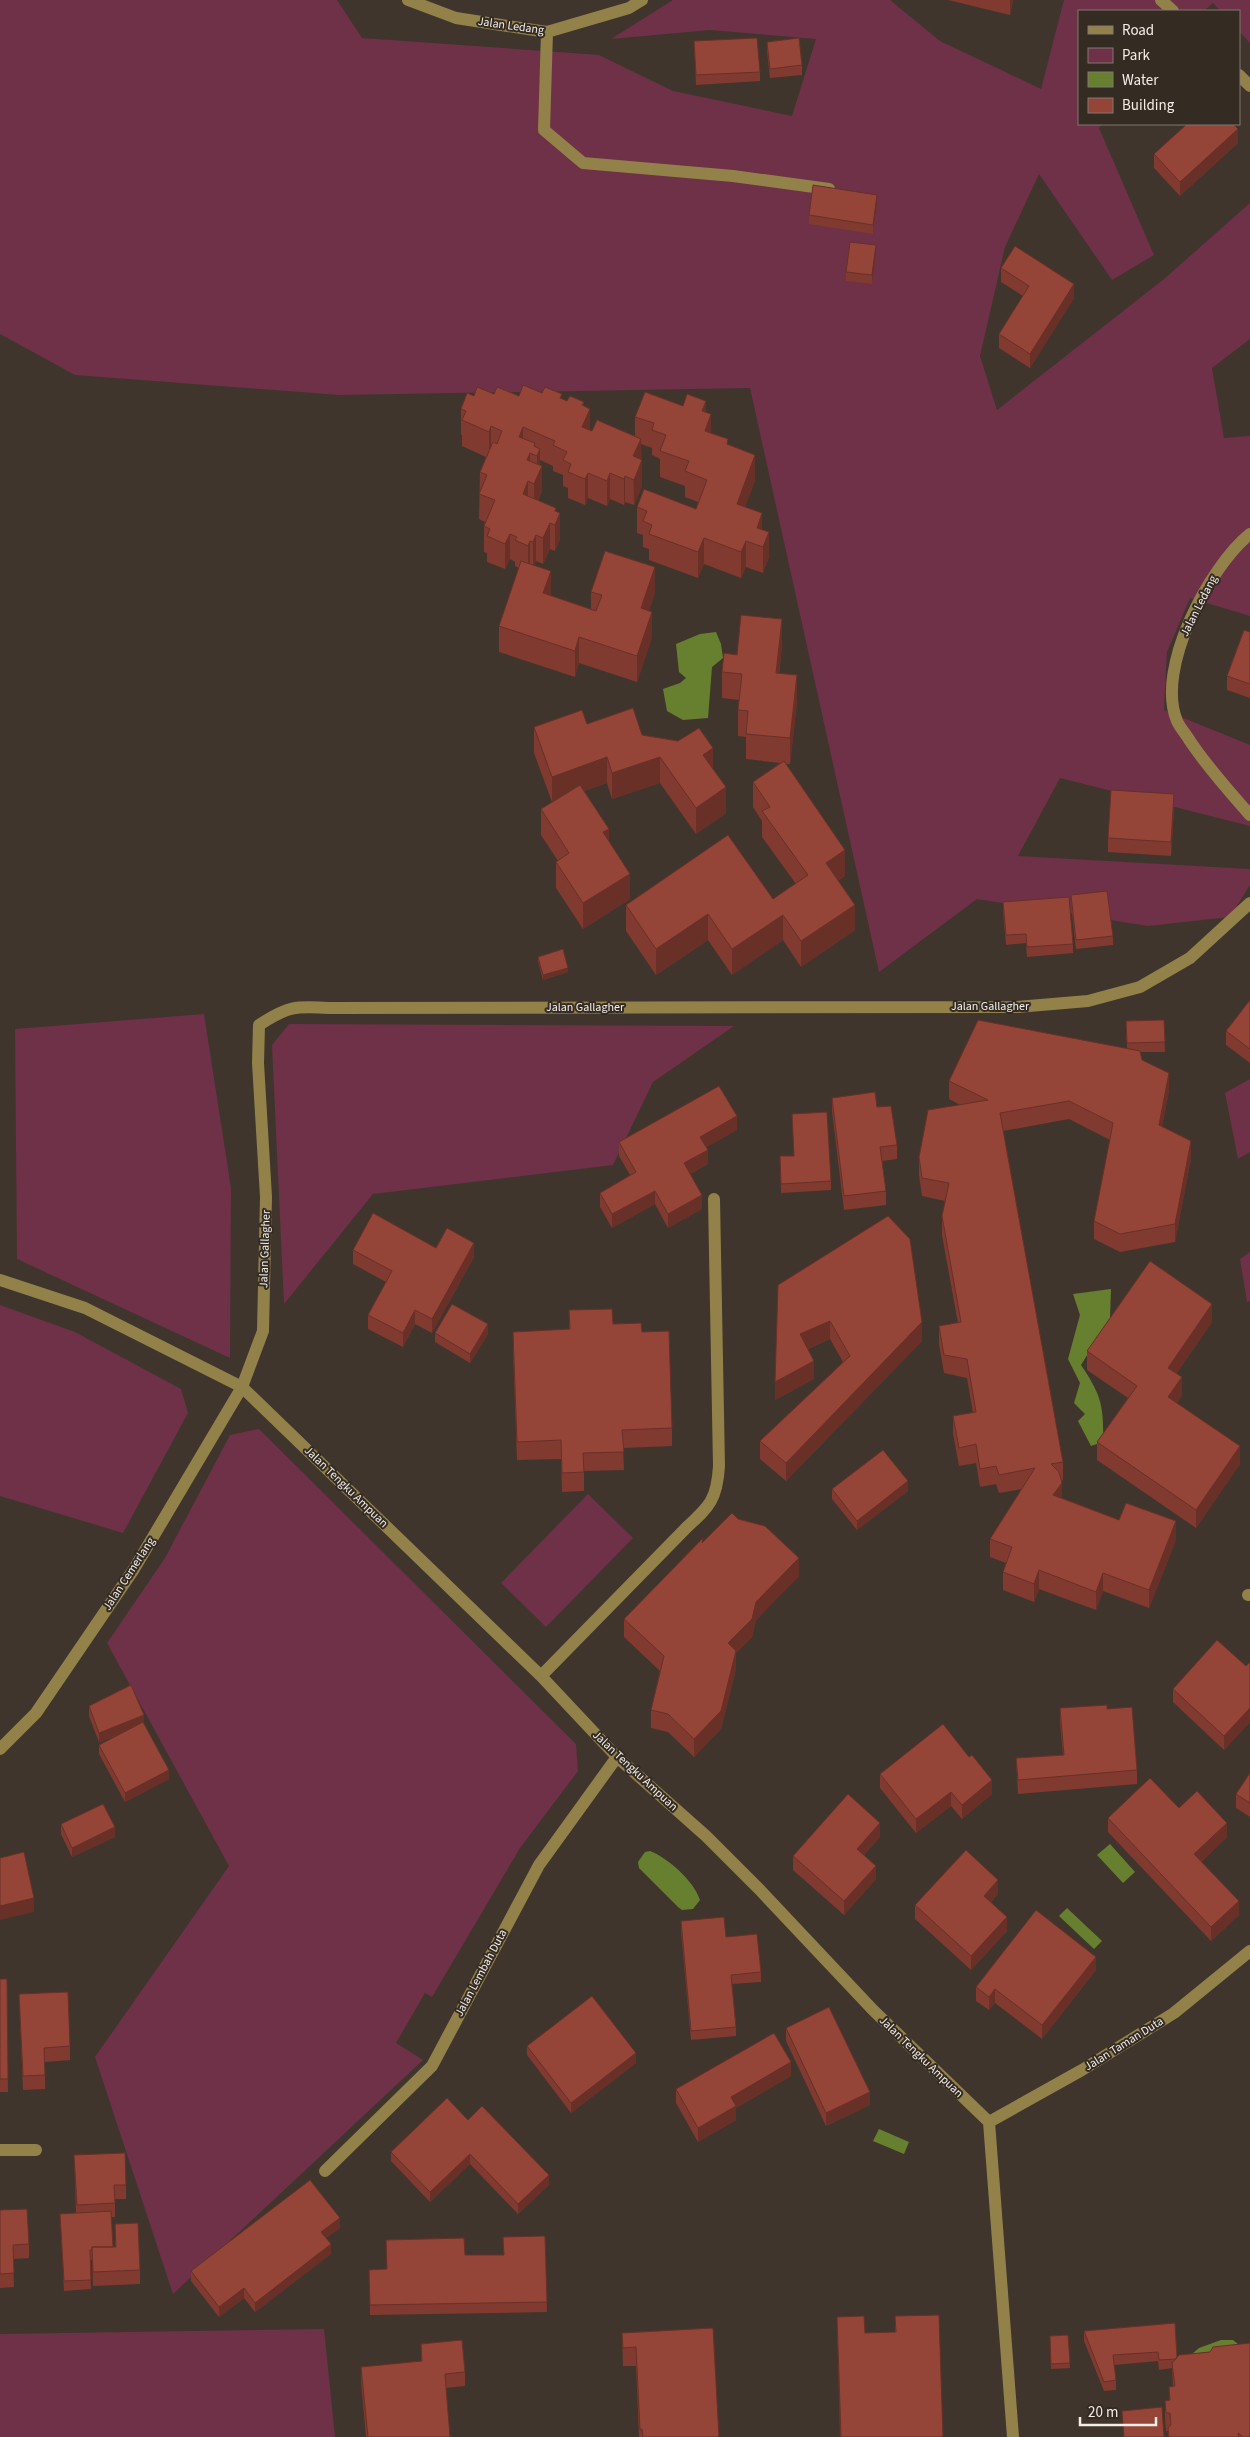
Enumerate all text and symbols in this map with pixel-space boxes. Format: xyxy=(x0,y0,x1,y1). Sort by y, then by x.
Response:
legend xyxy=(1078,10,1240,125)
street label: Jalan Ledang xyxy=(477,13,545,39)
text: Road xyxy=(1122,20,1154,41)
text: Park xyxy=(1122,45,1151,66)
text: Water xyxy=(1122,70,1159,91)
text: Building xyxy=(1122,95,1175,116)
street label: Jalan Ledang xyxy=(1176,572,1222,640)
street label: Jalan Gallagher xyxy=(951,998,1030,1015)
street label: Jalan Gallagher xyxy=(546,999,625,1016)
street label: Jalan Gallagher xyxy=(255,1209,275,1288)
street label: Jalan Tengku Ampuan xyxy=(300,1442,392,1532)
street label: Jalan Cemerlang xyxy=(99,1534,159,1614)
street label: Jalan Tengku Ampuan xyxy=(589,1727,681,1815)
street label: Jalan Lembah Duta xyxy=(451,1926,511,2020)
street label: Jalan Tengku Ampuan xyxy=(875,2012,967,2102)
street label: Jalan Taman Duta xyxy=(1081,2013,1167,2075)
scale bar xyxy=(1080,2394,1156,2426)
text: 20 m xyxy=(1088,2402,1118,2423)

